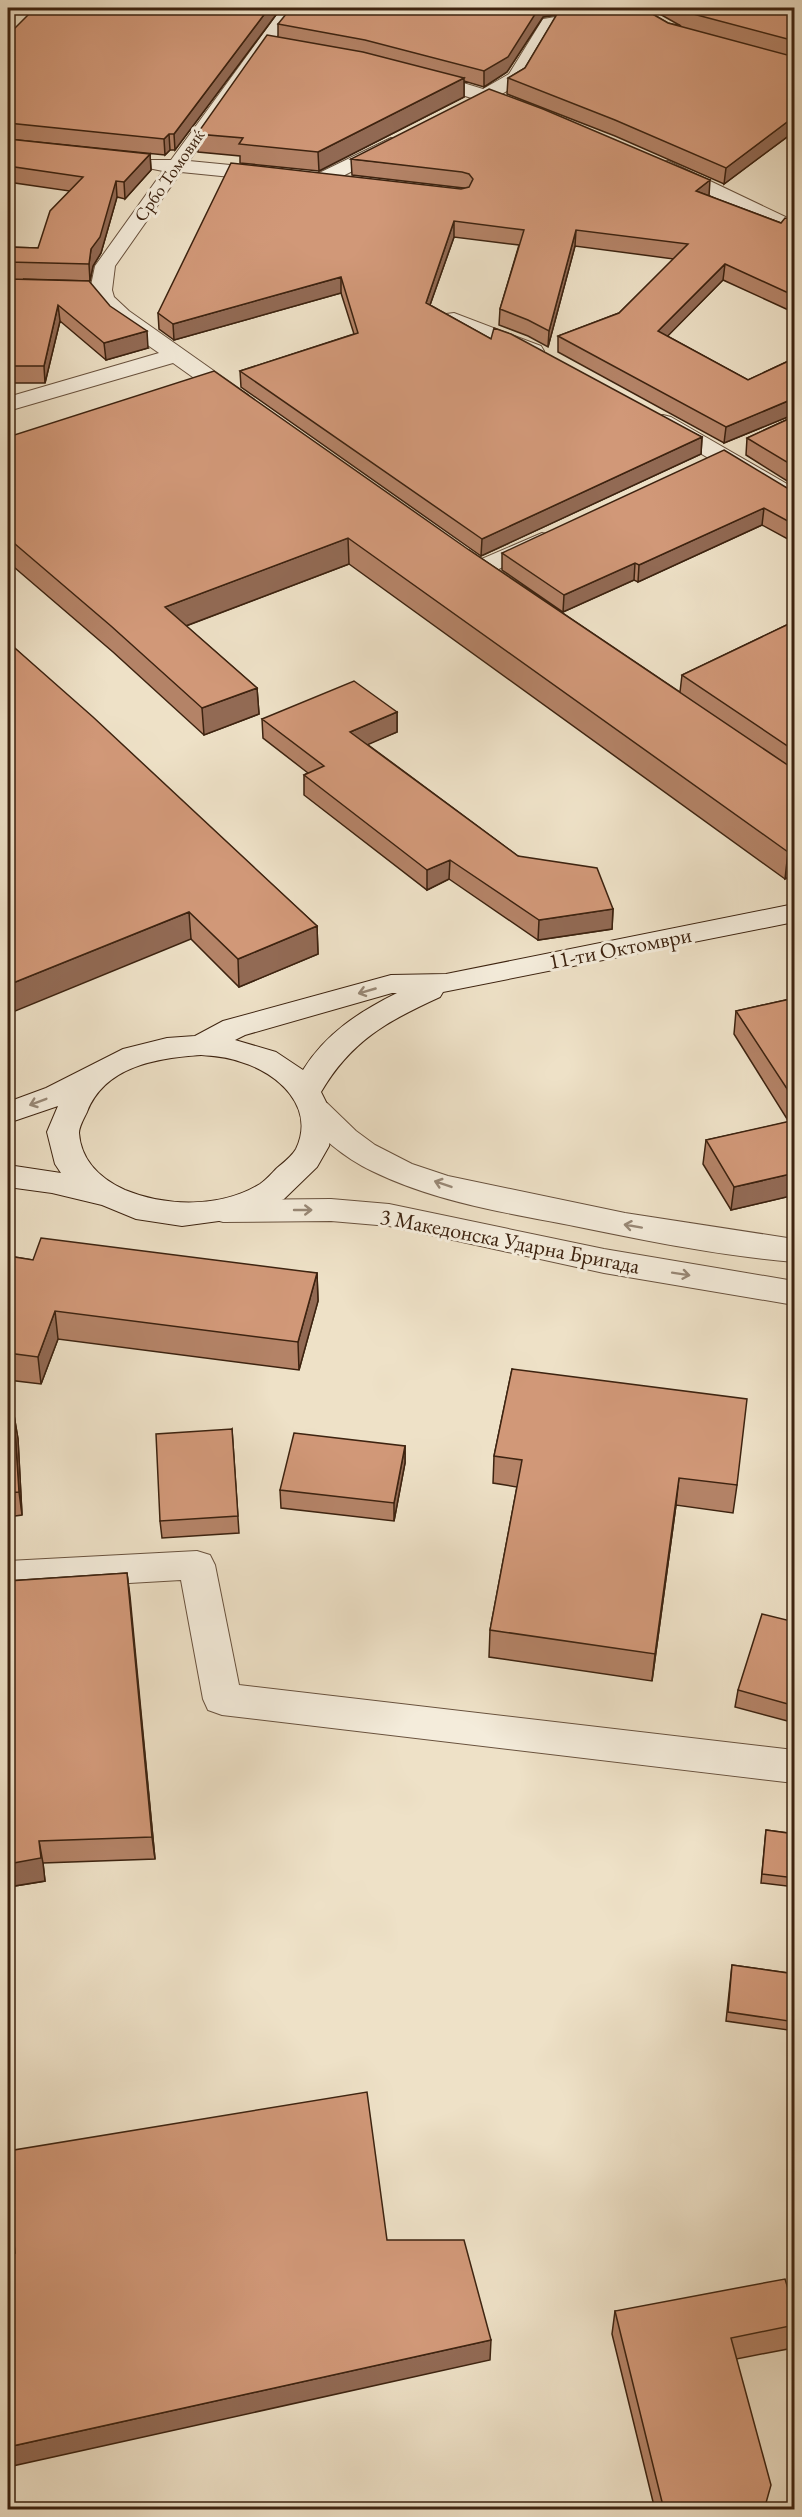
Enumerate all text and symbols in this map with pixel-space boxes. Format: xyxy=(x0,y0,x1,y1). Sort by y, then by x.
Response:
street label: Србо Томовиќ xyxy=(129,124,210,226)
street label: 11-ти Октомври xyxy=(546,920,694,976)
one-way arrow xyxy=(358,985,377,997)
one-way arrow xyxy=(29,1097,48,1108)
one-way arrow xyxy=(434,1178,453,1189)
street label: 3 Македонска Ударна Бригада xyxy=(378,1202,643,1280)
one-way arrow xyxy=(292,1204,312,1216)
one-way arrow xyxy=(624,1220,643,1231)
one-way arrow xyxy=(670,1269,690,1280)

